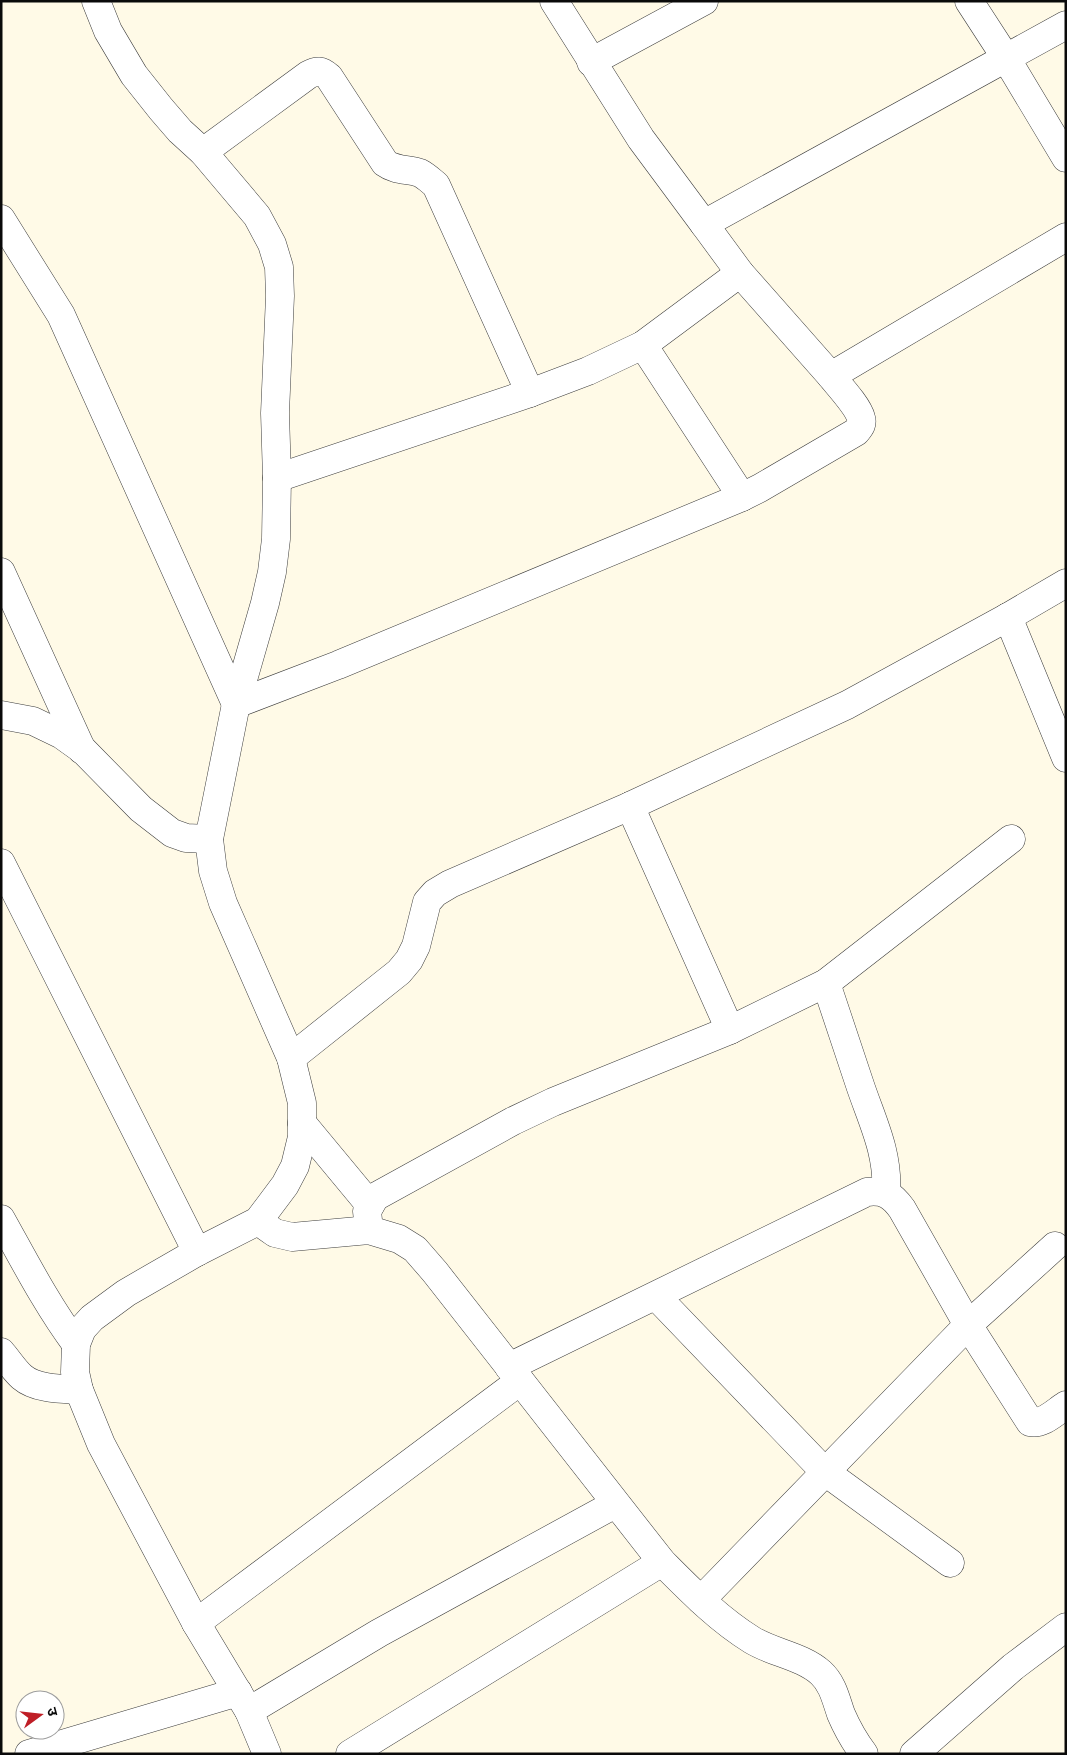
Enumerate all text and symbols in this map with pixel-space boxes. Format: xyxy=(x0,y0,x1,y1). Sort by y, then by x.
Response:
north arrow xyxy=(15,1690,65,1740)
text: उ xyxy=(43,1705,63,1719)

